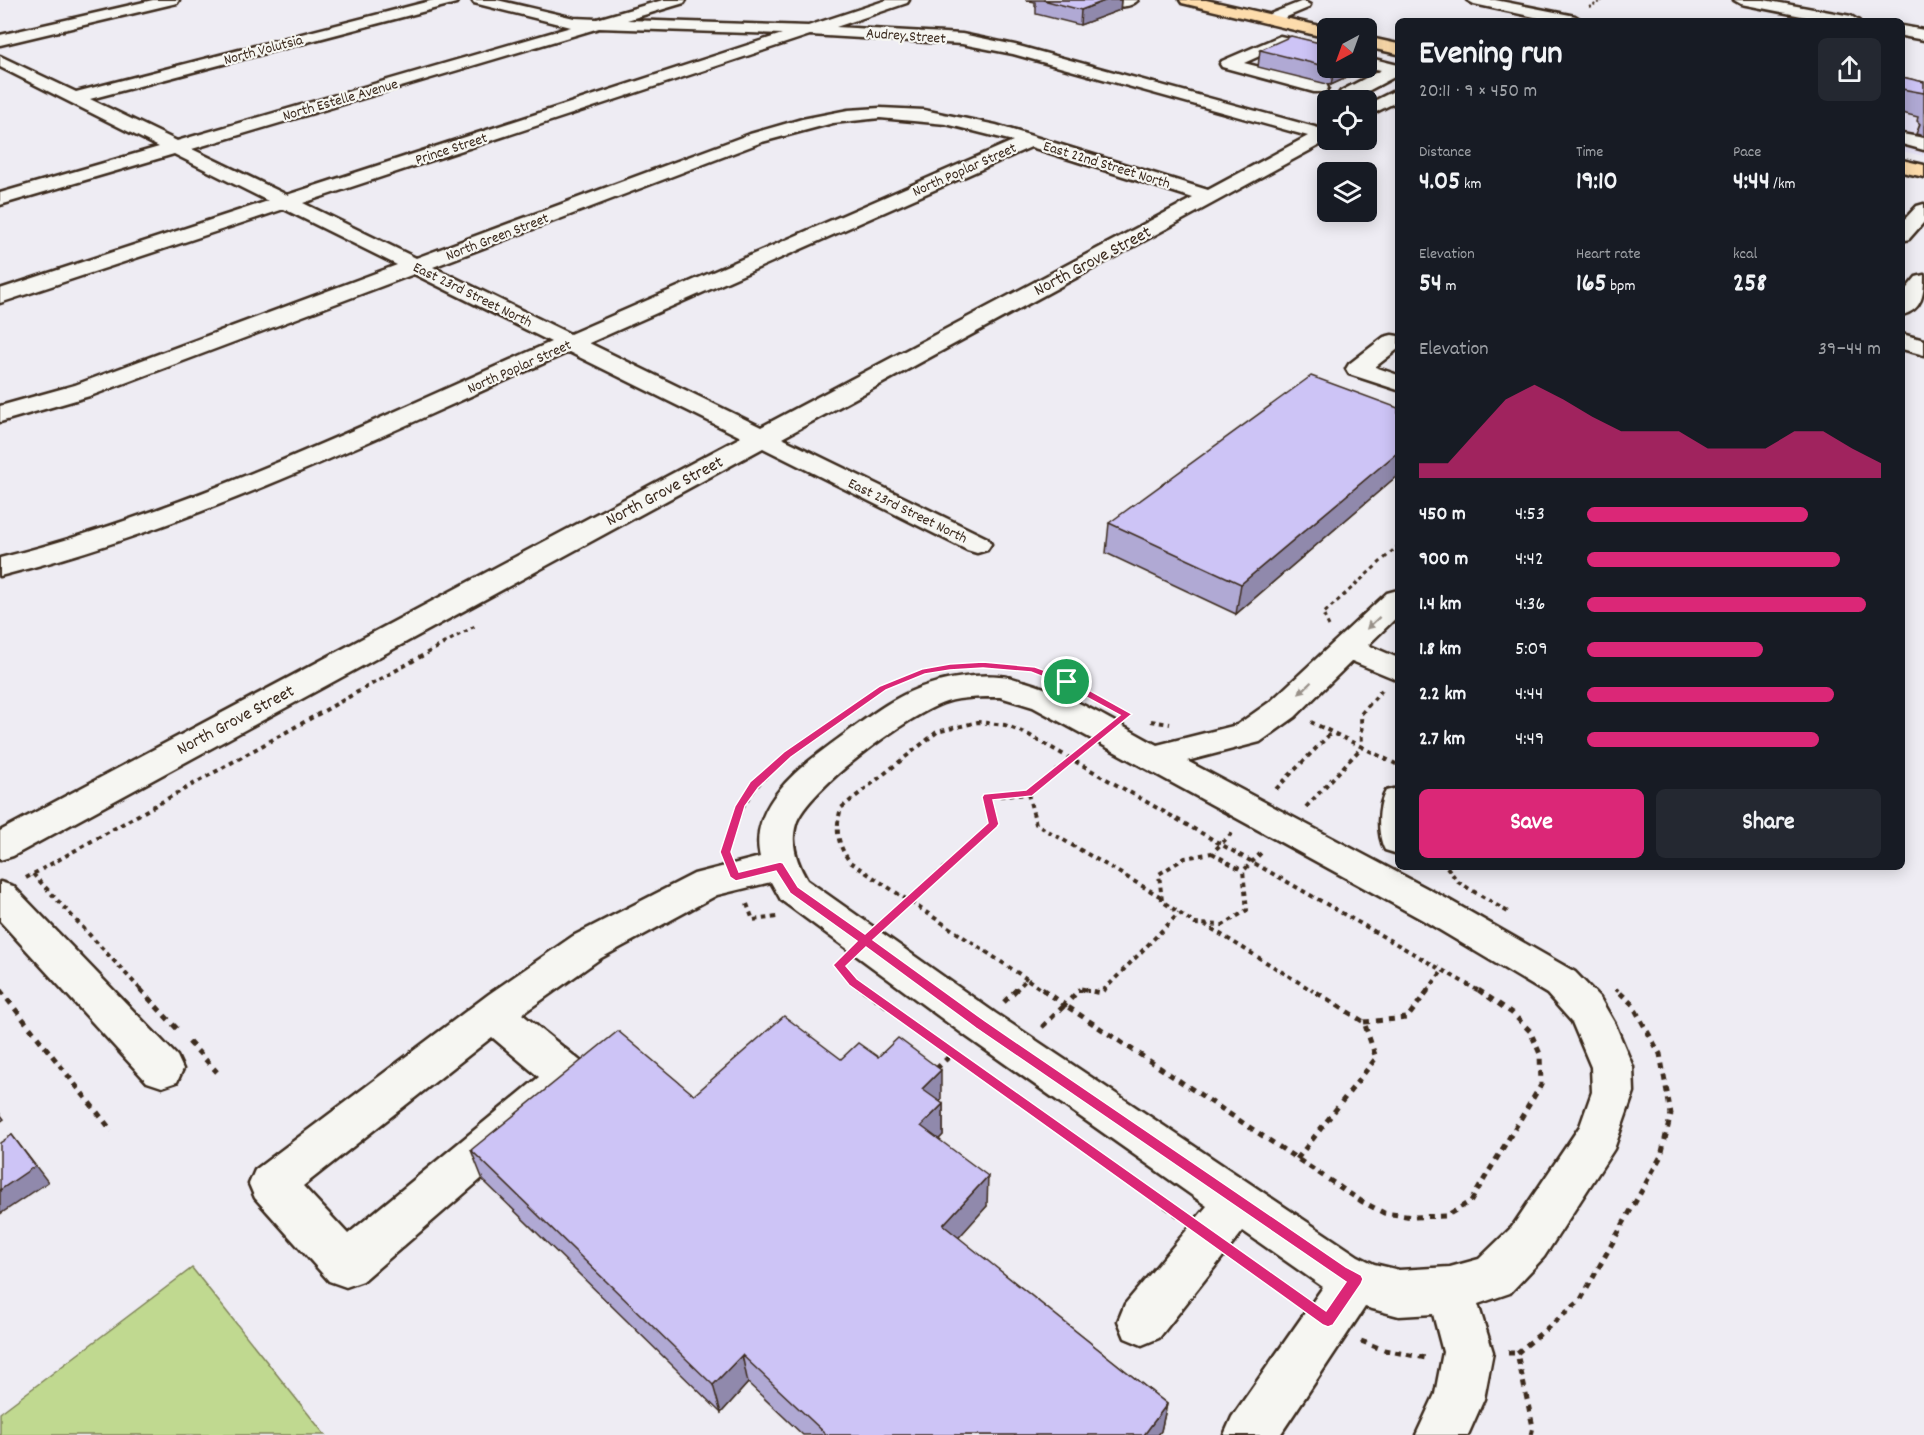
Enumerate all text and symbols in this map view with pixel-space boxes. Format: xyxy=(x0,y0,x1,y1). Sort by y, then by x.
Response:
north arrow xyxy=(1317,18,1377,78)
map controls xyxy=(1317,18,1377,222)
street label: Audrey Street xyxy=(865,23,947,51)
street label: North Volutsia xyxy=(222,30,306,72)
text: Evening run xyxy=(1419,32,1563,79)
button: share xyxy=(1818,38,1881,101)
street label: North Estelle Avenue xyxy=(280,74,401,128)
text: 20:11 · 9 × 450 m xyxy=(1419,78,1537,106)
button: locate xyxy=(1317,90,1377,150)
street label: Prince Street xyxy=(413,128,491,172)
street label: East 22nd Street North xyxy=(1040,136,1173,196)
street label: North Poplar Street xyxy=(909,138,1021,204)
text: Distance xyxy=(1419,141,1471,164)
text: Time xyxy=(1576,141,1603,164)
text: Pace xyxy=(1733,141,1761,164)
button: layers xyxy=(1317,162,1377,222)
text: 4.05 xyxy=(1419,164,1460,201)
text: 19:10 xyxy=(1576,164,1618,201)
text: 4:44 xyxy=(1733,164,1770,201)
text: km xyxy=(1460,173,1482,196)
text: /km xyxy=(1770,173,1795,196)
street label: North Green Street xyxy=(443,208,553,268)
street label: North Grove Street xyxy=(1030,221,1157,304)
text: Elevation xyxy=(1419,243,1475,266)
text: Heart rate xyxy=(1576,243,1641,266)
text: kcal xyxy=(1733,243,1757,266)
street label: East 23rd Street North xyxy=(409,257,536,334)
text: 54 xyxy=(1419,266,1442,303)
text: 165 xyxy=(1576,266,1606,303)
text: 258 xyxy=(1733,266,1767,303)
text: m xyxy=(1442,275,1456,298)
text: bpm xyxy=(1606,275,1635,298)
street label: North Poplar Street xyxy=(464,335,576,401)
text: Elevation xyxy=(1419,336,1489,364)
text: 39–44 m xyxy=(1818,336,1881,364)
street label: North Grove Street xyxy=(602,451,729,534)
street label: East 23rd Street North xyxy=(844,473,971,550)
text: 450 m xyxy=(1419,501,1466,529)
text: 4:53 xyxy=(1515,501,1545,529)
text: 900 m xyxy=(1419,546,1468,574)
text: 4:42 xyxy=(1515,546,1544,574)
text: 1.4 km xyxy=(1419,591,1462,619)
text: 4:36 xyxy=(1515,591,1545,619)
one-way arrow xyxy=(1365,616,1380,630)
text: 1.8 km xyxy=(1419,636,1461,664)
text: 5:09 xyxy=(1515,636,1548,664)
pin xyxy=(1041,656,1092,707)
icon: arrive xyxy=(1050,665,1083,698)
street label: North Grove Street xyxy=(173,680,300,763)
one-way arrow xyxy=(1299,680,1313,694)
text: 2.2 km xyxy=(1419,681,1466,709)
text: 4:44 xyxy=(1515,681,1543,709)
text: 2.7 km xyxy=(1419,726,1465,754)
text: 4:49 xyxy=(1515,726,1544,754)
button: Save xyxy=(1419,789,1644,858)
button: Share xyxy=(1656,789,1881,858)

